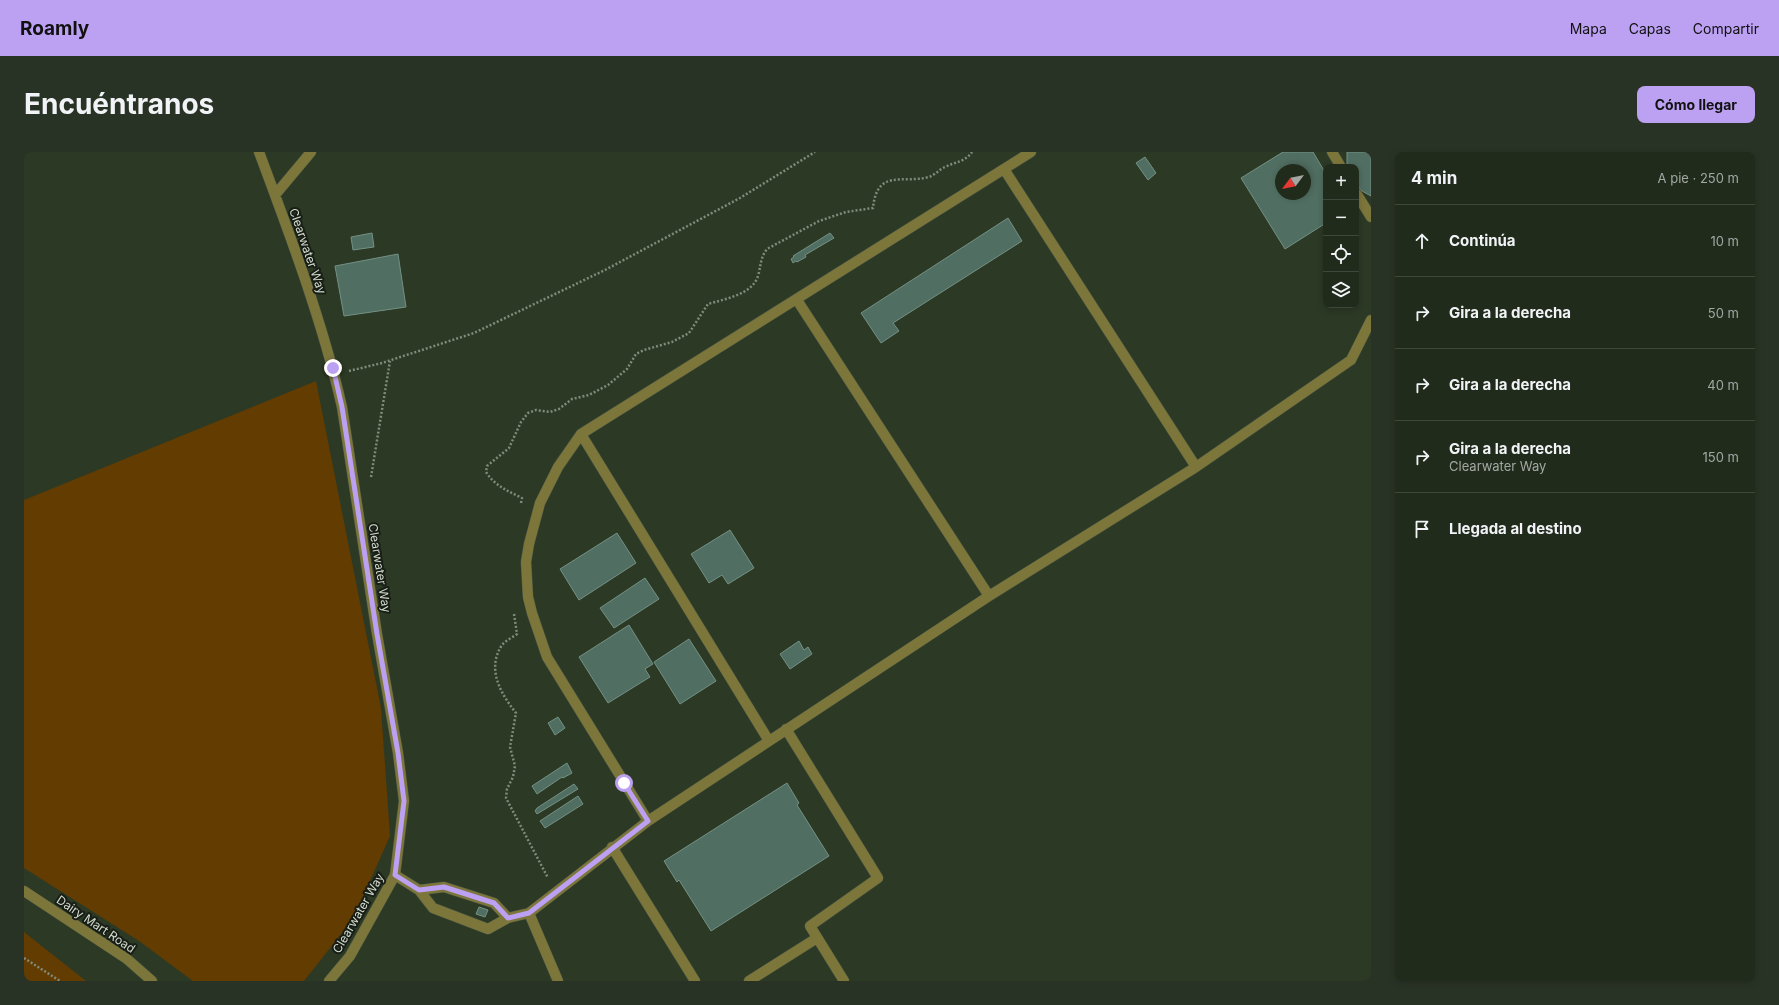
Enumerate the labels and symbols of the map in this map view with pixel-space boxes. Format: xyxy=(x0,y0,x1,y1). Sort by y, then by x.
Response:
north arrow xyxy=(1275,164,1311,200)
street label: Clearwater Way xyxy=(286,206,330,296)
route end xyxy=(324,359,342,377)
street label: Clearwater Way xyxy=(366,522,394,614)
route start xyxy=(615,774,633,792)
street label: Clearwater Way xyxy=(329,870,387,956)
street label: Dairy Mart Road xyxy=(54,892,138,956)

